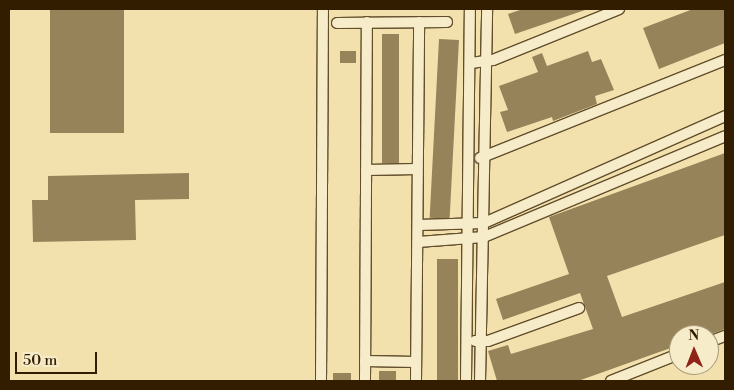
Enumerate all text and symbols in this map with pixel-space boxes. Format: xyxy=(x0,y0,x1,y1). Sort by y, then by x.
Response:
north arrow xyxy=(669,325,719,375)
text: N xyxy=(688,327,699,345)
scale bar xyxy=(18,342,100,374)
text: 50 m xyxy=(23,351,57,370)

